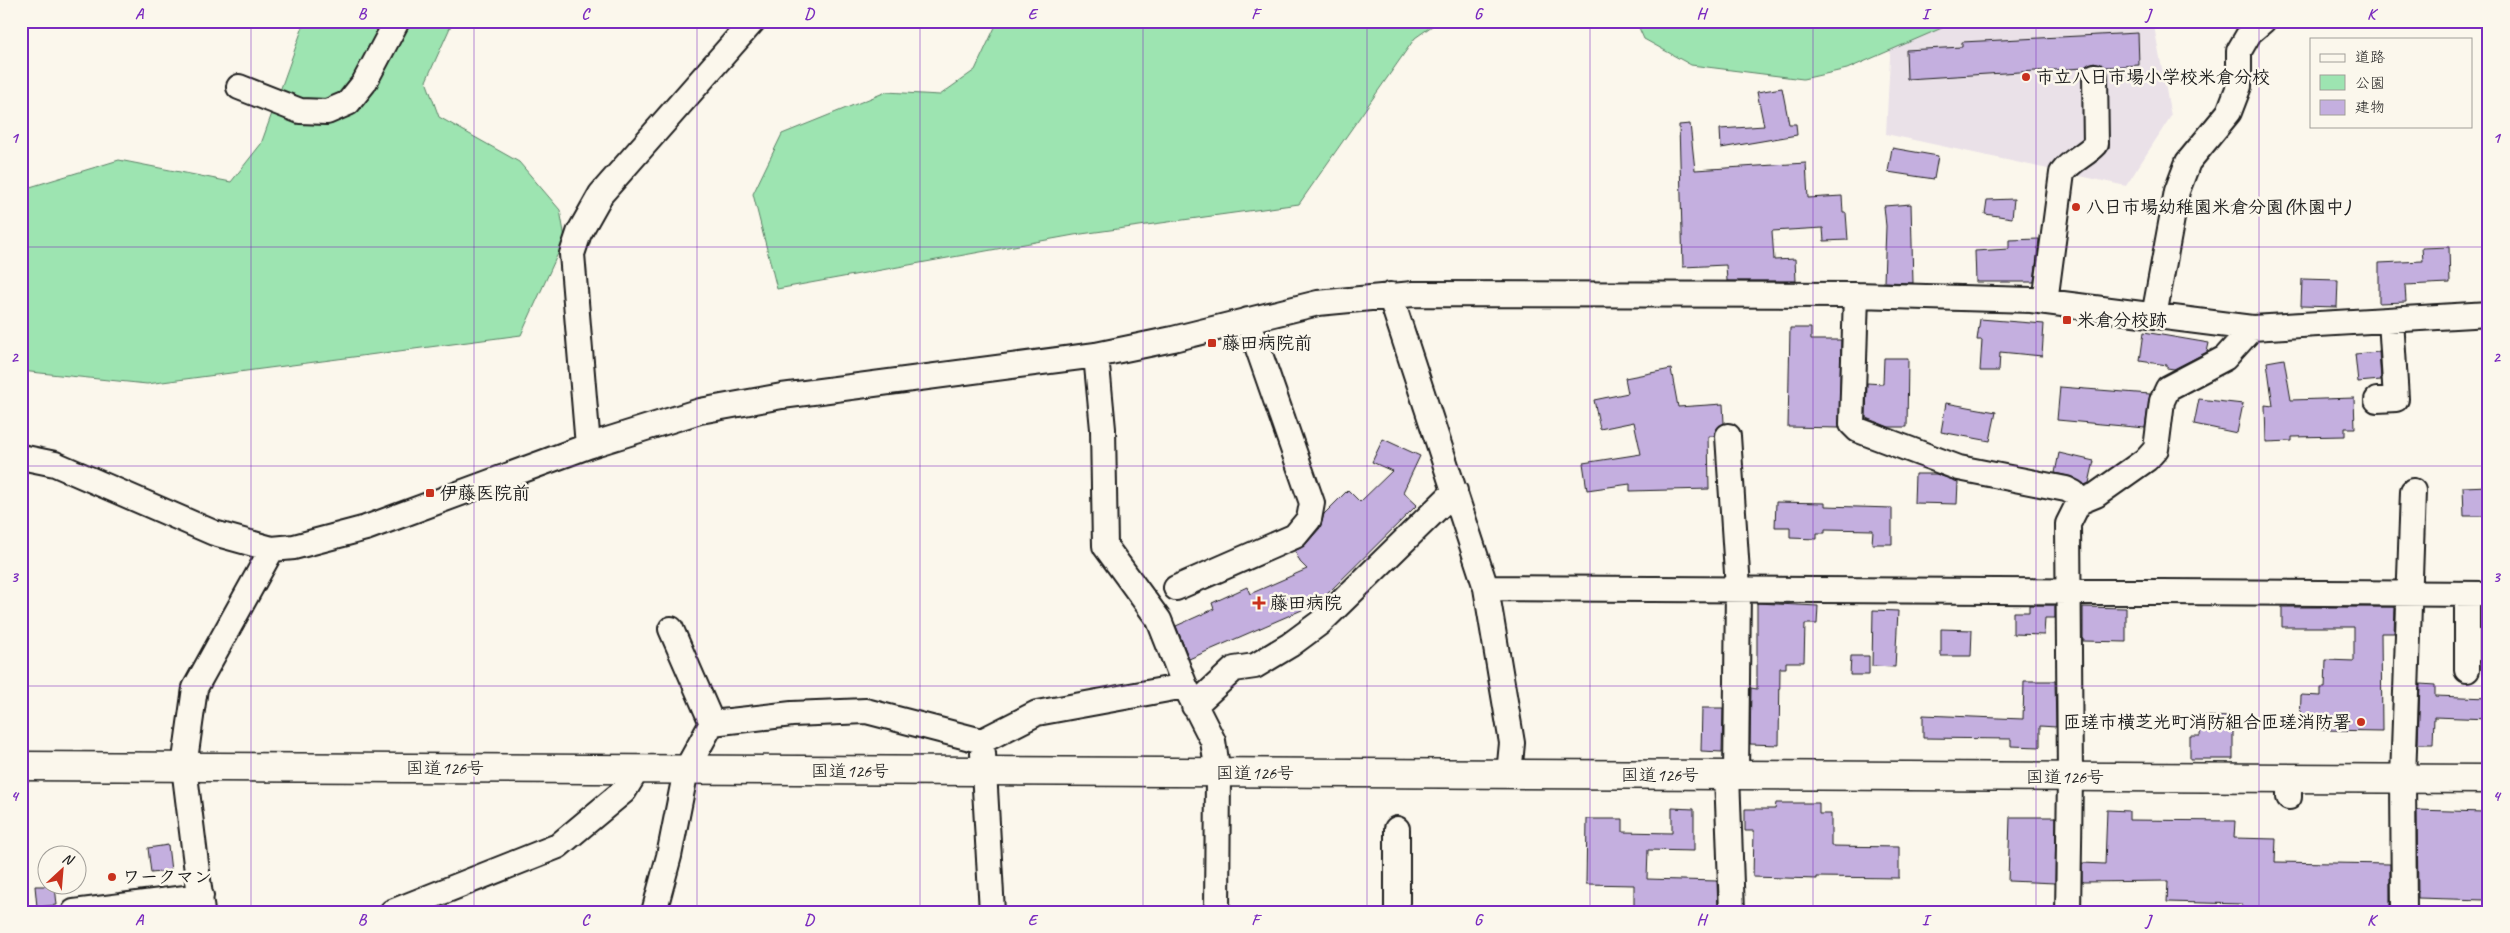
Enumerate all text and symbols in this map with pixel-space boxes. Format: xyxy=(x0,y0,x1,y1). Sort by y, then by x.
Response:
text: A xyxy=(135,4,145,24)
text: B xyxy=(358,4,368,24)
text: C xyxy=(581,4,591,24)
text: D xyxy=(804,4,815,24)
text: E xyxy=(1028,4,1039,24)
text: F xyxy=(1251,4,1262,24)
text: G xyxy=(1474,4,1484,24)
text: H xyxy=(1696,4,1708,24)
text: I xyxy=(1922,4,1932,24)
text: J xyxy=(2144,4,2153,24)
text: K xyxy=(2367,4,2379,24)
legend xyxy=(2310,38,2472,128)
text: 道路 xyxy=(2355,48,2385,67)
place label: 市立八日市場小学校米倉分校 xyxy=(2036,66,2270,88)
marker: 市立八日市場小学校米倉分校 xyxy=(2020,71,2032,83)
text: 公園 xyxy=(2355,74,2385,93)
text: 建物 xyxy=(2355,98,2385,117)
text: 1 xyxy=(10,128,19,148)
text: 1 xyxy=(2492,128,2501,148)
place label: 八日市場幼稚園米倉分園(休園中) xyxy=(2086,196,2351,218)
marker: 八日市場幼稚園米倉分園(休園中) xyxy=(2070,201,2082,213)
place label: 米倉分校跡 xyxy=(2077,309,2167,331)
marker: 米倉分校跡 xyxy=(2061,314,2073,326)
place label: 藤田病院前 xyxy=(1222,332,1312,354)
marker: 藤田病院前 xyxy=(1206,337,1218,349)
text: 2 xyxy=(10,347,19,367)
text: 2 xyxy=(2492,347,2501,367)
place label: 伊藤医院前 xyxy=(440,482,530,504)
marker: 伊藤医院前 xyxy=(424,487,436,499)
text: 3 xyxy=(10,567,19,587)
text: 3 xyxy=(2492,567,2501,587)
place label: 藤田病院 xyxy=(1270,592,1342,614)
marker: 藤田病院 xyxy=(1252,596,1266,610)
place label: 匝瑳市横芝光町消防組合匝瑳消防署 xyxy=(2063,711,2351,733)
marker: 匝瑳市横芝光町消防組合匝瑳消防署 xyxy=(2355,716,2367,728)
street label: 国道126号 xyxy=(406,757,484,779)
street label: 国道126号 xyxy=(811,760,889,782)
street label: 国道126号 xyxy=(1216,762,1294,784)
street label: 国道126号 xyxy=(1621,764,1699,786)
street label: 国道126号 xyxy=(2026,766,2104,788)
text: 4 xyxy=(10,786,19,806)
text: 4 xyxy=(2492,786,2501,806)
north arrow xyxy=(38,846,88,896)
text: N xyxy=(60,849,77,869)
place label: ワークマン xyxy=(122,866,212,888)
marker: ワークマン xyxy=(106,871,118,883)
text: A xyxy=(135,910,145,930)
text: B xyxy=(358,910,368,930)
text: C xyxy=(581,910,591,930)
text: D xyxy=(804,910,815,930)
text: E xyxy=(1028,910,1039,930)
text: F xyxy=(1251,910,1262,930)
text: G xyxy=(1474,910,1484,930)
text: H xyxy=(1696,910,1708,930)
text: I xyxy=(1922,910,1932,930)
text: J xyxy=(2144,910,2153,930)
text: K xyxy=(2367,910,2379,930)

